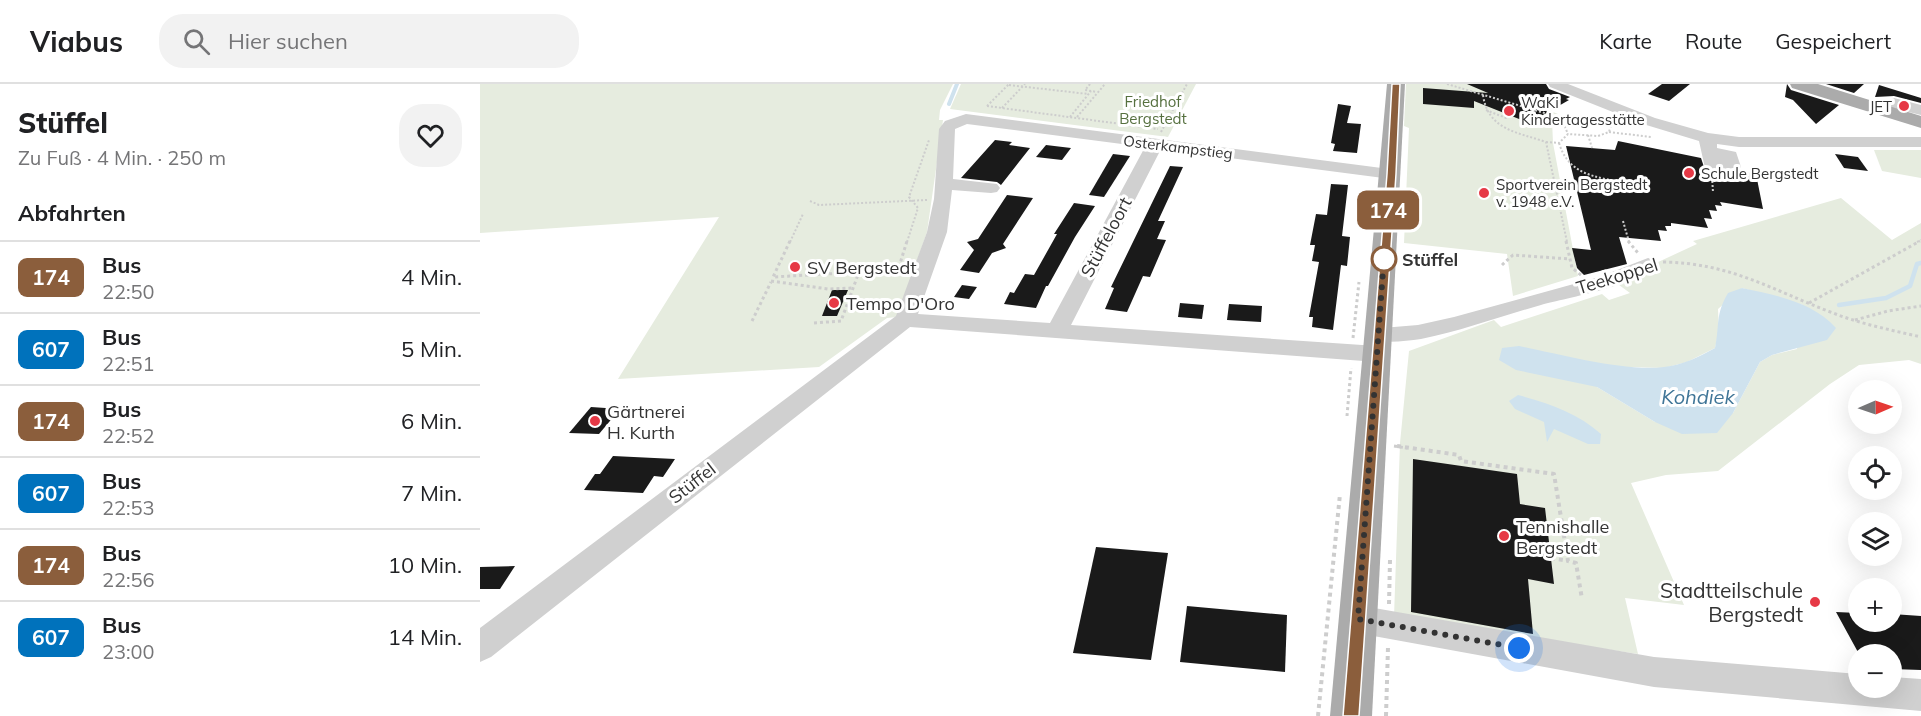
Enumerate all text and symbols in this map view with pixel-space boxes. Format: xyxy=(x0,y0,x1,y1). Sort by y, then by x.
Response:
search box xyxy=(159,14,579,68)
text: Viabus xyxy=(30,24,123,59)
icon: search xyxy=(180,25,213,58)
text: Hier suchen xyxy=(228,27,348,55)
text: Karte xyxy=(1599,28,1652,54)
text: Route xyxy=(1685,28,1742,54)
text: Gespeichert xyxy=(1775,28,1891,54)
park label: Friedhof Bergstedt xyxy=(1119,92,1187,128)
place label: WaKi Kindertagesstätte xyxy=(1521,93,1645,129)
place label: JET xyxy=(1869,97,1892,116)
marker: JET xyxy=(1897,99,1911,113)
button: heart xyxy=(399,104,462,167)
marker: WaKi Kindertagesstätte xyxy=(1502,104,1516,118)
text: Stüffel xyxy=(18,105,108,140)
street label: Osterkampstieg xyxy=(1122,131,1234,163)
text: Zu Fuß · 4 Min. · 250 m xyxy=(18,145,226,170)
place label: Schule Bergstedt xyxy=(1701,164,1819,183)
marker: Schule Bergstedt xyxy=(1682,166,1696,180)
place label: Sportverein Bergstedt v. 1948 e.V. xyxy=(1496,175,1648,211)
marker: Sportverein Bergstedt v. 1948 e.V. xyxy=(1477,186,1491,200)
line badge: 174 xyxy=(1354,190,1422,230)
street label: Stüffeloort xyxy=(1075,193,1137,281)
text: 174 xyxy=(1369,197,1407,223)
text: Abfahrten xyxy=(18,199,126,227)
marker: Stüffel xyxy=(1371,246,1397,272)
place label: Stüffel xyxy=(1402,248,1458,271)
text: Bus xyxy=(102,251,141,279)
street label: Teekoppel xyxy=(1573,253,1661,299)
place label: SV Bergstedt xyxy=(807,256,917,279)
marker: SV Bergstedt xyxy=(788,260,802,274)
text: 4 Min. xyxy=(401,263,462,291)
text: 174 xyxy=(32,264,70,290)
text: 22:50 xyxy=(102,279,155,304)
place label: Tempo D'Oro xyxy=(846,292,955,315)
marker: Tempo D'Oro xyxy=(827,296,841,310)
text: Bus xyxy=(102,323,141,351)
text: 5 Min. xyxy=(401,335,462,363)
text: 607 xyxy=(32,336,70,362)
text: 22:51 xyxy=(102,351,155,376)
north arrow xyxy=(1848,380,1902,434)
map controls xyxy=(1848,380,1902,698)
water label: Kohdiek xyxy=(1661,384,1735,409)
text: Bus xyxy=(102,395,141,423)
place label: Gärtnerei H. Kurth xyxy=(607,400,685,444)
text: 6 Min. xyxy=(401,407,462,435)
text: 174 xyxy=(32,408,70,434)
marker: Gärtnerei H. Kurth xyxy=(588,414,602,428)
text: 22:52 xyxy=(102,423,155,448)
button: locate xyxy=(1848,446,1902,500)
street label: Stüffel xyxy=(664,457,720,509)
text: Bus xyxy=(102,467,141,495)
text: 7 Min. xyxy=(401,479,462,507)
text: 607 xyxy=(32,480,70,506)
text: 22:53 xyxy=(102,495,155,520)
button: layers xyxy=(1848,512,1902,566)
place label: Tennishalle Bergstedt xyxy=(1516,515,1609,559)
marker: Tennishalle Bergstedt xyxy=(1497,529,1511,543)
text: Bus xyxy=(102,539,141,567)
text: 10 Min. xyxy=(388,551,462,579)
text: 174 xyxy=(32,552,70,578)
text: 22:56 xyxy=(102,567,155,592)
place label: Stadtteilschule Bergstedt xyxy=(1660,577,1803,627)
button: + xyxy=(1848,578,1902,632)
marker: Stadtteilschule Bergstedt xyxy=(1808,595,1822,609)
text: Bus xyxy=(102,611,141,639)
text: 14 Min. xyxy=(388,623,462,651)
text: 607 xyxy=(32,624,70,650)
your location xyxy=(1504,633,1534,663)
text: 23:00 xyxy=(102,639,155,664)
button: − xyxy=(1848,644,1902,698)

